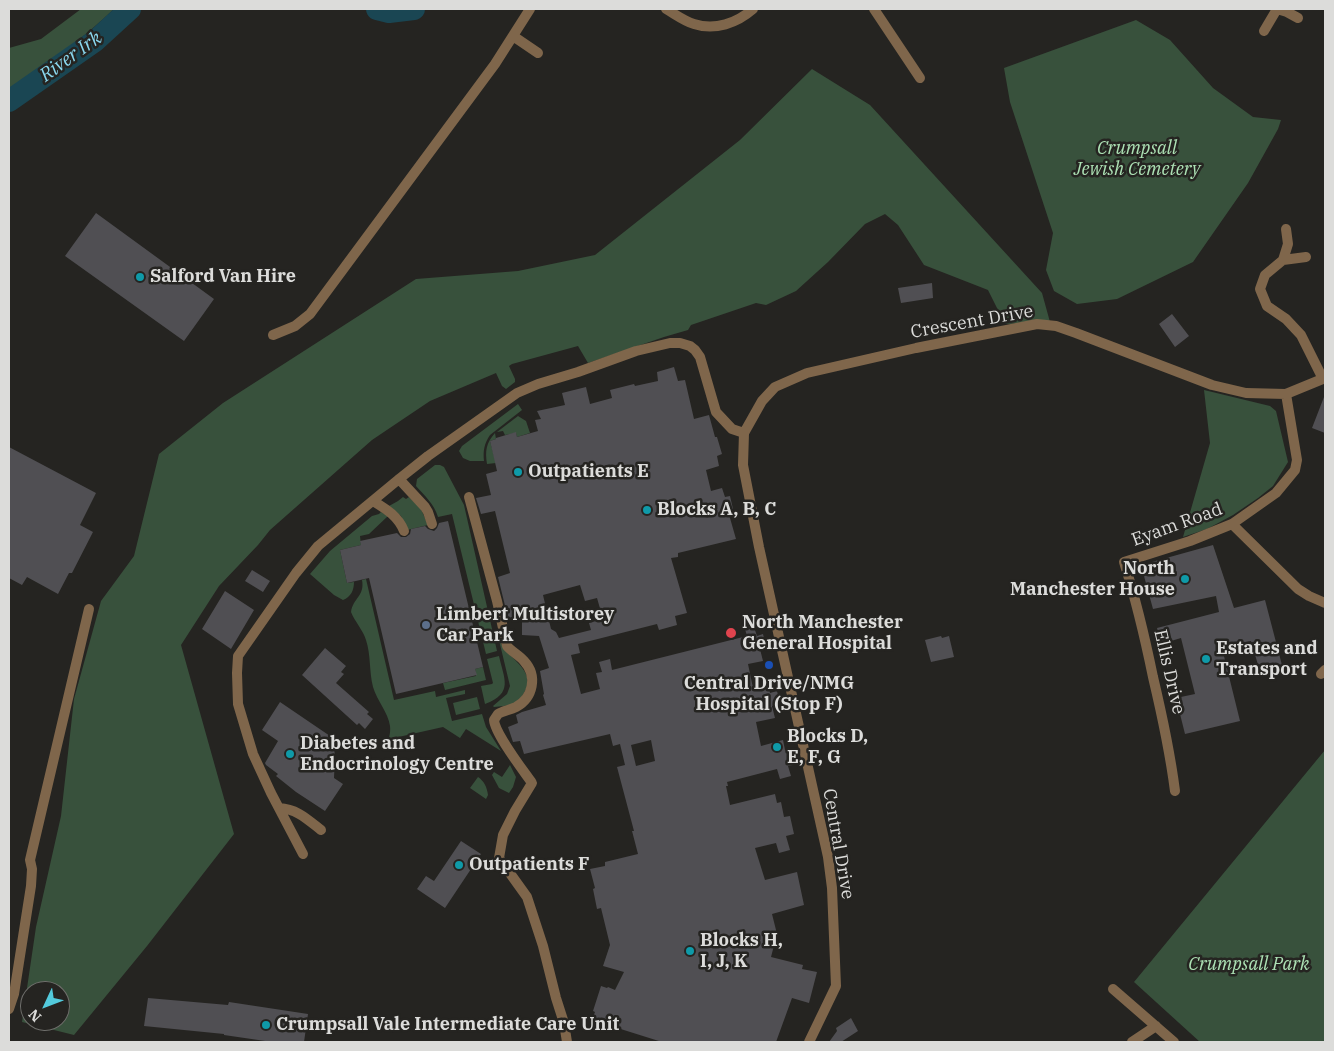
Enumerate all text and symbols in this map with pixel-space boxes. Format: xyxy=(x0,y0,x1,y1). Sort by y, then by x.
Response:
water label: River Irk xyxy=(36,27,106,87)
park label: Crumpsall Jewish Cemetery xyxy=(1074,138,1200,180)
place label: Salford Van Hire xyxy=(150,266,296,288)
marker: Salford Van Hire xyxy=(134,271,146,283)
street label: Crescent Drive xyxy=(909,301,1035,343)
place label: Outpatients E xyxy=(528,461,649,483)
marker: Outpatients E xyxy=(512,466,524,478)
place label: Blocks A, B, C xyxy=(657,499,776,521)
street label: Eyam Road xyxy=(1129,499,1225,551)
marker: Blocks A, B, C xyxy=(641,504,653,516)
place label: North Manchester House xyxy=(1010,558,1175,600)
marker: North Manchester House xyxy=(1179,573,1191,585)
place label: Limbert Multistorey Car Park xyxy=(436,604,614,646)
place label: North Manchester General Hospital xyxy=(742,612,903,654)
marker: Limbert Multistorey Car Park xyxy=(420,619,432,631)
marker: North Manchester General Hospital xyxy=(724,626,738,640)
street label: Ellis Drive xyxy=(1149,627,1189,717)
place label: Estates and Transport xyxy=(1216,638,1318,681)
marker: Estates and Transport xyxy=(1200,653,1212,665)
marker: Central Drive/NMG Hospital (Stop F) xyxy=(763,659,775,671)
place label: Central Drive/NMG Hospital (Stop F) xyxy=(684,673,854,716)
place label: Blocks D, E, F, G xyxy=(787,726,868,769)
place label: Diabetes and Endocrinology Centre xyxy=(300,733,494,776)
marker: Blocks D, E, F, G xyxy=(771,741,783,753)
marker: Diabetes and Endocrinology Centre xyxy=(284,748,296,760)
street label: Central Drive xyxy=(818,787,858,901)
place label: Outpatients F xyxy=(469,854,589,876)
marker: Outpatients F xyxy=(453,859,465,871)
place label: Blocks H, I, J, K xyxy=(700,930,783,972)
marker: Blocks H, I, J, K xyxy=(684,945,696,957)
park label: Crumpsall Park xyxy=(1188,954,1310,976)
north arrow xyxy=(20,981,70,1031)
text: N xyxy=(24,1005,45,1026)
place label: Crumpsall Vale Intermediate Care Unit xyxy=(276,1014,619,1036)
marker: Crumpsall Vale Intermediate Care Unit xyxy=(260,1019,272,1031)

